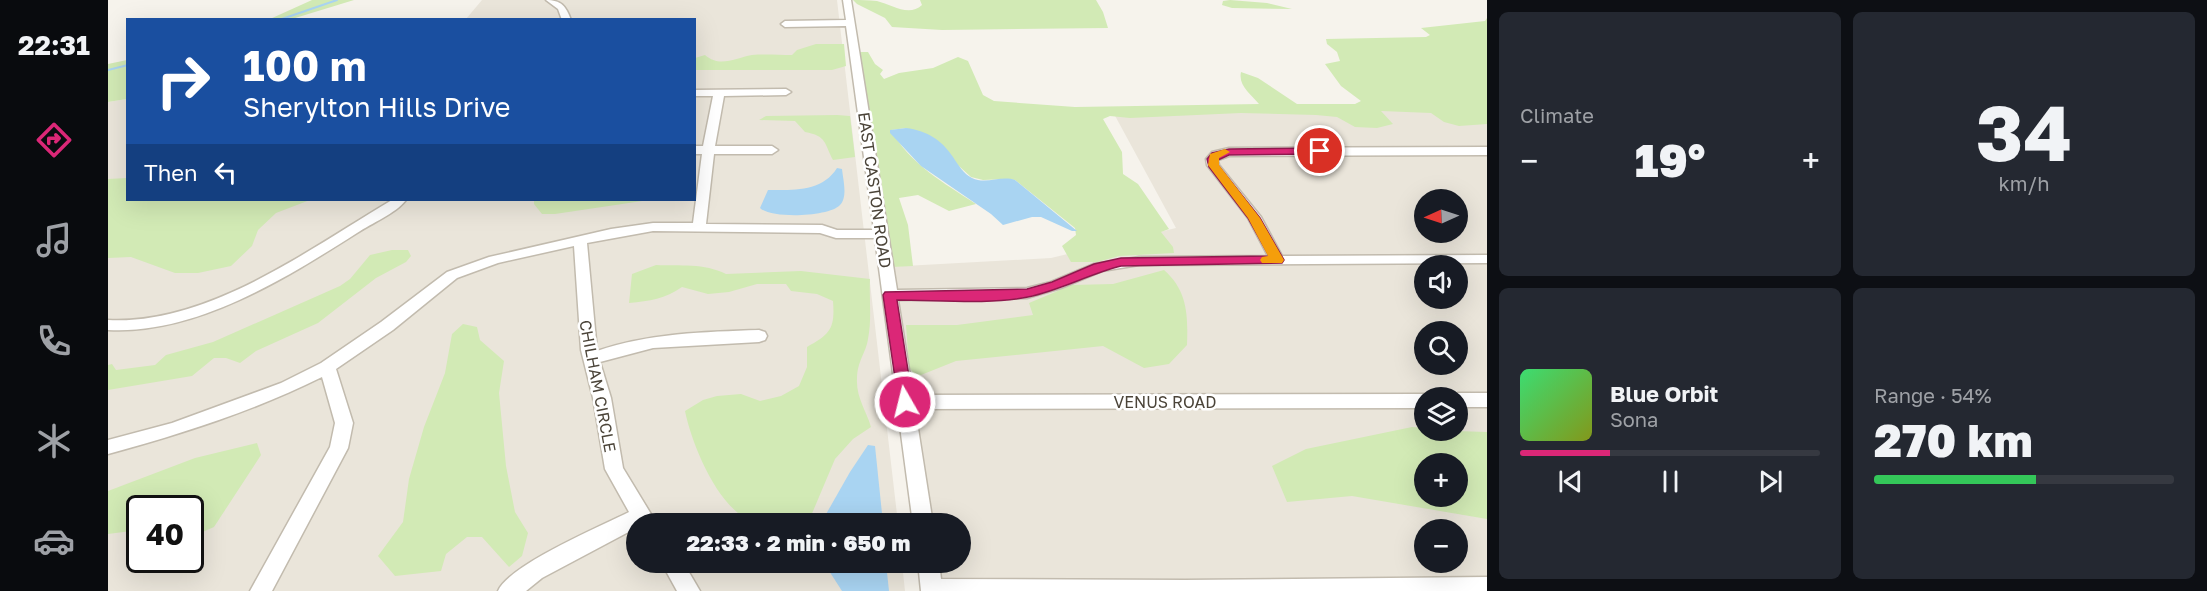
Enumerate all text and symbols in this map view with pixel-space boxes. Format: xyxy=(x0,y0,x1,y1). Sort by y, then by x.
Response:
text: 22:31 xyxy=(18,29,90,61)
text: 100 m xyxy=(243,40,366,90)
icon: right xyxy=(144,42,222,120)
text: 34 xyxy=(1976,85,2072,178)
text: Sherylton Hills Drive xyxy=(243,91,510,123)
text: Climate xyxy=(1520,103,1594,127)
street label: EAST CASTON ROAD xyxy=(854,111,896,269)
icon: directions xyxy=(33,119,75,161)
pin xyxy=(1294,125,1345,176)
text: 19° xyxy=(1635,133,1705,187)
icon: arrive xyxy=(1303,134,1336,167)
text: − xyxy=(1520,141,1538,180)
text: + xyxy=(1802,141,1820,180)
icon: left xyxy=(209,156,242,189)
text: Then xyxy=(144,159,197,186)
text: km/h xyxy=(1999,171,2049,195)
north arrow xyxy=(1414,189,1468,243)
map controls xyxy=(1414,189,1468,573)
icon: music xyxy=(33,219,75,261)
button: sound xyxy=(1414,255,1468,309)
street label: CHILHAM CIRCLE xyxy=(575,318,621,454)
icon: phone xyxy=(33,320,75,362)
button: search xyxy=(1414,321,1468,375)
position arrow xyxy=(873,370,937,434)
text: Blue Orbit xyxy=(1610,380,1718,407)
text: Range · 54% xyxy=(1874,383,1992,407)
button: layers xyxy=(1414,387,1468,441)
street label: VENUS ROAD xyxy=(1114,392,1216,412)
text: Sona xyxy=(1610,407,1658,431)
text: 270 km xyxy=(1874,413,2033,467)
icon: climate xyxy=(33,420,75,462)
button: + xyxy=(1414,453,1468,507)
icon: previous xyxy=(1554,465,1587,498)
icon: pause xyxy=(1654,465,1687,498)
icon: next xyxy=(1754,465,1787,498)
speed limit sign: 40 xyxy=(126,495,204,573)
button: − xyxy=(1414,519,1468,573)
icon: car xyxy=(33,520,75,562)
text: 22:33 · 2 min · 650 m xyxy=(686,529,911,556)

